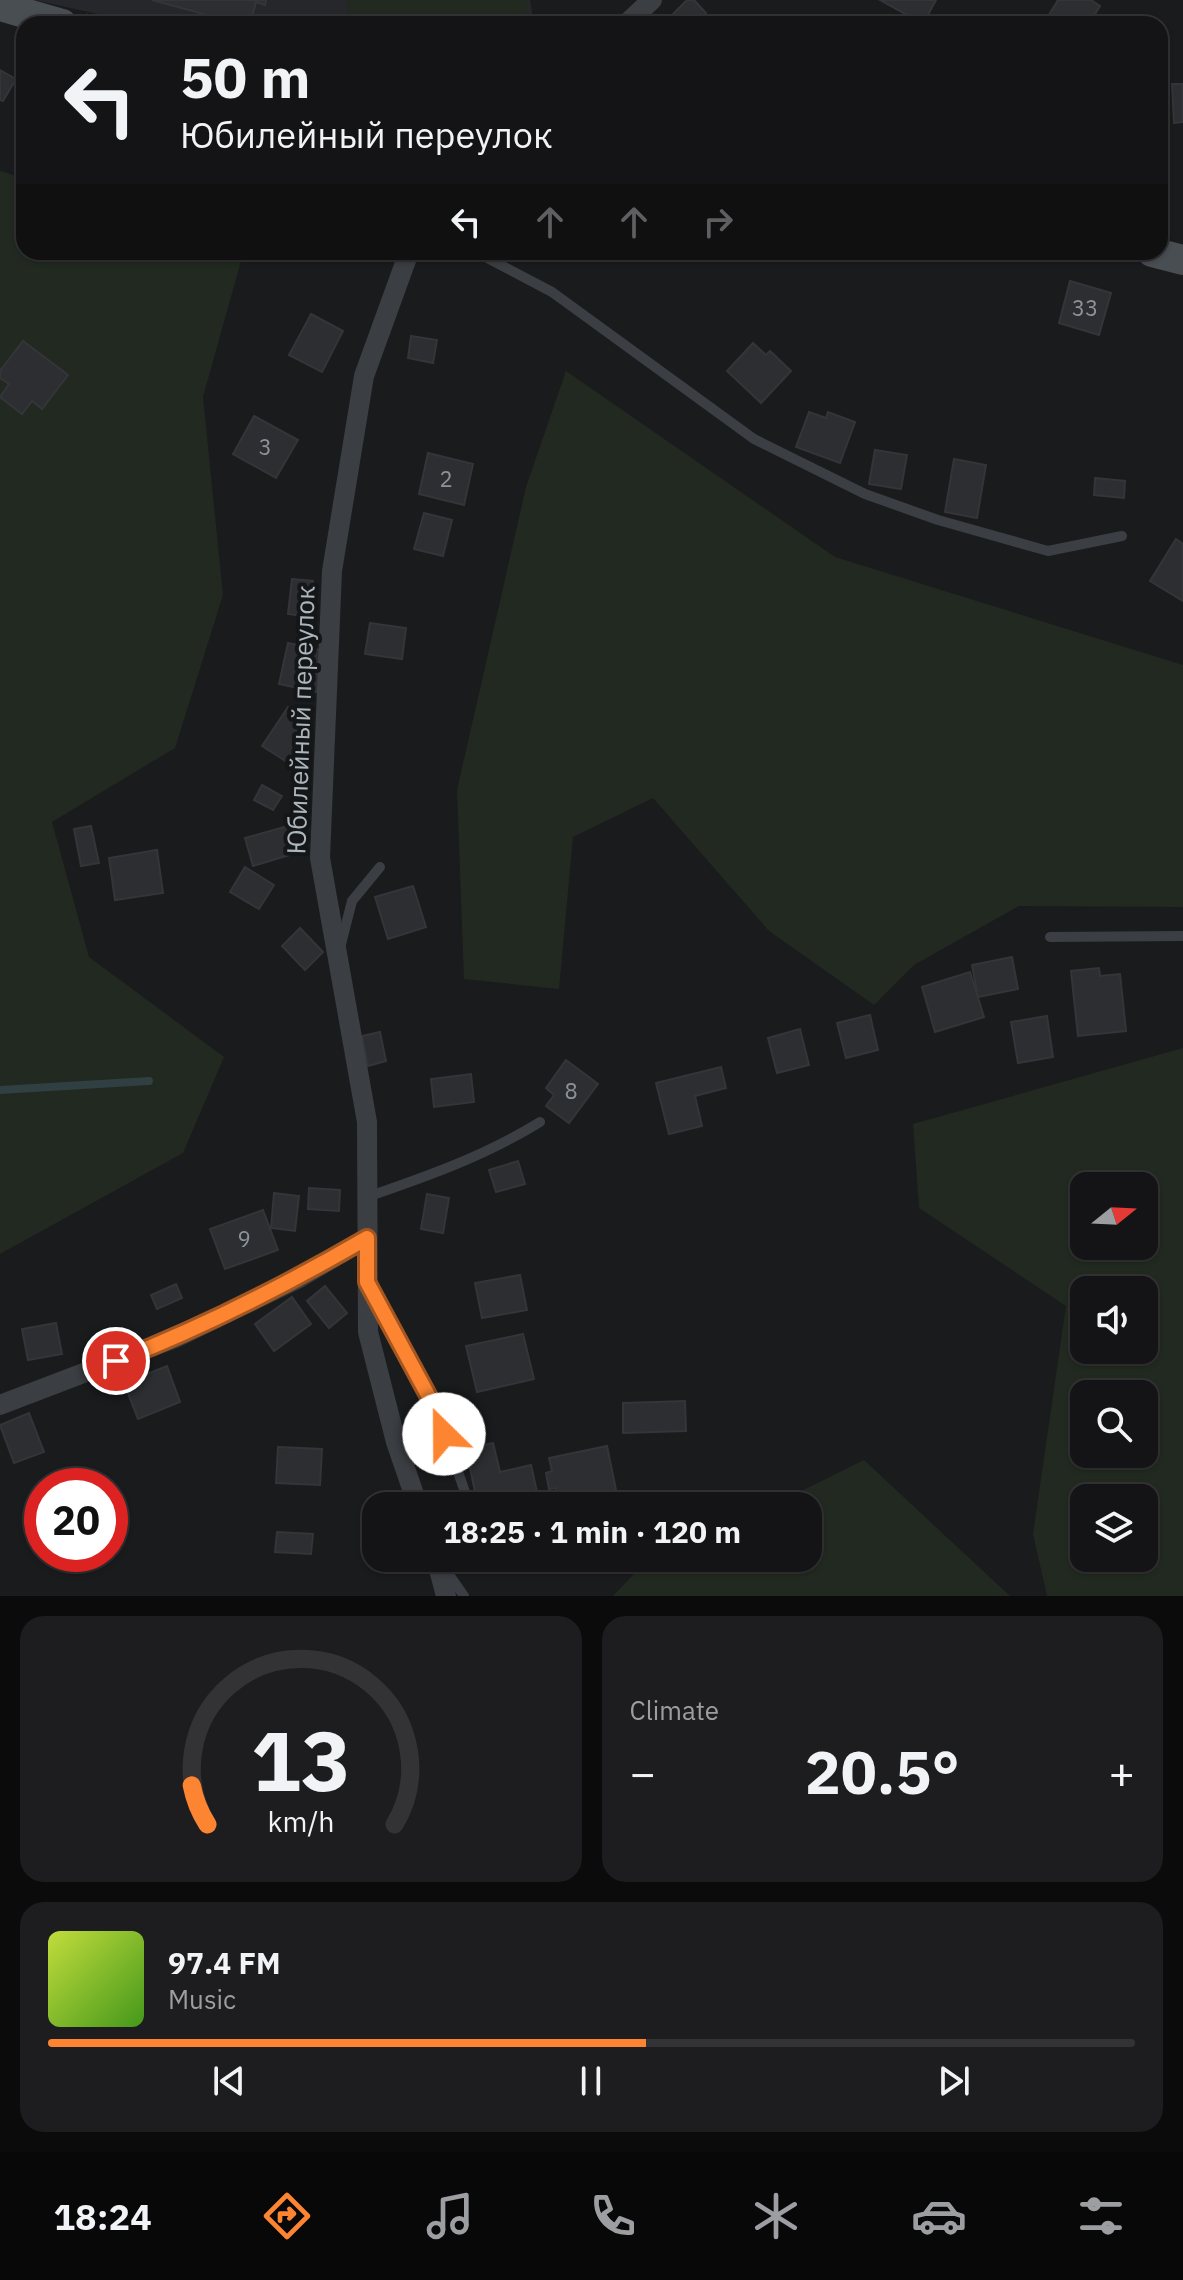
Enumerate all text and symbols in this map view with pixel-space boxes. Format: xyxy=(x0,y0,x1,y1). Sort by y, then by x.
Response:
text: 50 m xyxy=(180,41,310,113)
icon: left xyxy=(48,48,152,152)
text: Юбилейный переулок xyxy=(180,111,553,158)
icon: left xyxy=(444,200,488,244)
icon: ahead xyxy=(528,200,572,244)
icon: ahead xyxy=(612,200,656,244)
icon: right xyxy=(696,200,740,244)
house number: 33 xyxy=(1072,293,1098,322)
house number: 3 xyxy=(258,432,272,461)
house number: 2 xyxy=(439,464,453,493)
street label: Юбилейный переулок xyxy=(278,585,322,855)
house number: 8 xyxy=(564,1076,578,1105)
north arrow xyxy=(1070,1172,1158,1260)
map controls xyxy=(1070,1172,1158,1572)
house number: 9 xyxy=(237,1224,251,1253)
button: sound xyxy=(1070,1276,1158,1364)
pin xyxy=(82,1327,150,1395)
icon: arrive xyxy=(94,1339,138,1383)
button: search xyxy=(1070,1380,1158,1468)
position arrow xyxy=(402,1392,486,1476)
speed limit sign: 20 xyxy=(24,1468,128,1572)
button: layers xyxy=(1070,1484,1158,1572)
text: 18:25 · 1 min · 120 m xyxy=(443,1512,741,1551)
text: Climate xyxy=(630,1693,719,1727)
text: 13 xyxy=(251,1706,351,1814)
text: 20.5° xyxy=(805,1732,960,1811)
text: − xyxy=(630,1744,656,1801)
text: + xyxy=(1109,1744,1135,1801)
text: km/h xyxy=(267,1803,334,1840)
text: 97.4 FM xyxy=(168,1943,281,1982)
text: Music xyxy=(168,1982,236,2016)
icon: previous xyxy=(207,2059,251,2103)
icon: pause xyxy=(569,2059,613,2103)
icon: next xyxy=(932,2059,976,2103)
icon: directions xyxy=(259,2188,315,2244)
icon: music xyxy=(422,2188,478,2244)
icon: phone xyxy=(585,2188,641,2244)
icon: climate xyxy=(748,2188,804,2244)
icon: car xyxy=(911,2188,967,2244)
icon: filters xyxy=(1073,2188,1129,2244)
text: 18:24 xyxy=(53,2193,152,2240)

